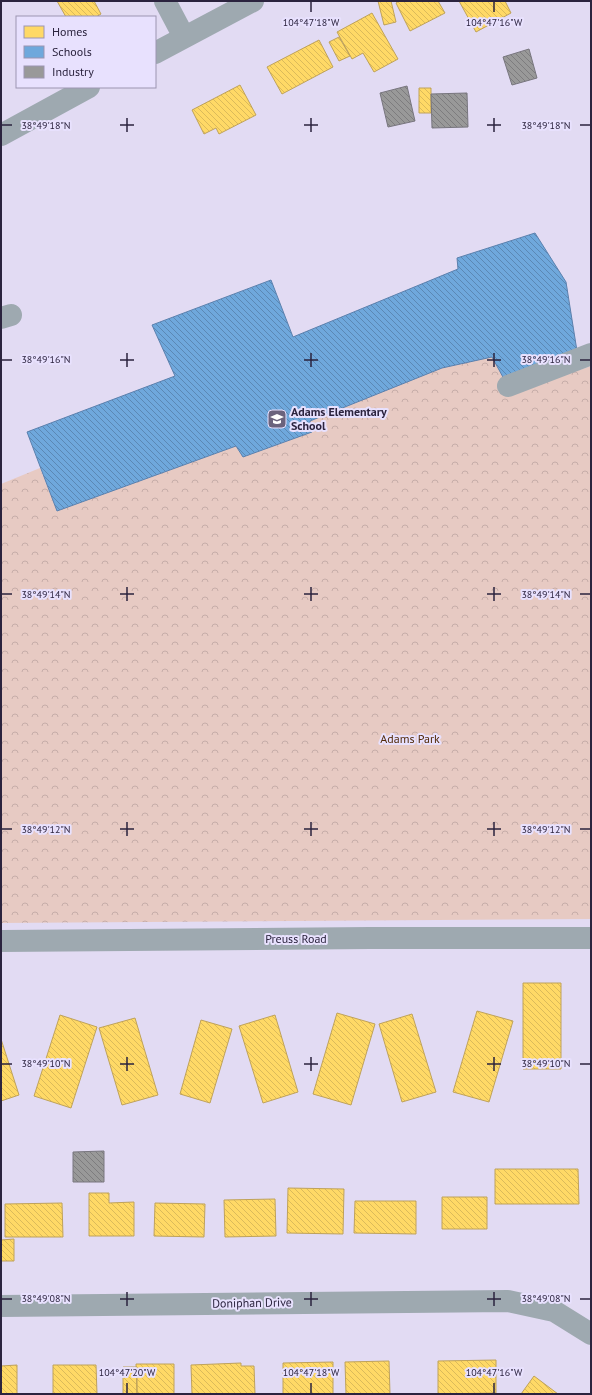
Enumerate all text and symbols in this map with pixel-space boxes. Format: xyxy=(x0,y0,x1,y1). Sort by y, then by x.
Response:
legend xyxy=(16,16,156,88)
text: 104°47'18"W xyxy=(283,16,340,29)
text: 104°47'16"W xyxy=(466,16,523,29)
text: Homes xyxy=(52,24,87,39)
text: Schools xyxy=(52,44,92,59)
text: Industry xyxy=(52,64,94,79)
text: 38°49'18"N xyxy=(21,119,71,132)
text: 38°49'18"N xyxy=(521,119,571,132)
text: 38°49'16"N xyxy=(21,353,71,366)
text: 38°49'16"N xyxy=(521,353,571,366)
place label: Adams Elementary School xyxy=(291,404,387,433)
school or university icon: Adams Elementary School xyxy=(266,408,288,430)
text: 38°49'14"N xyxy=(21,588,71,601)
text: 38°49'14"N xyxy=(521,588,571,601)
park label: Adams Park xyxy=(380,731,440,746)
text: 38°49'12"N xyxy=(21,823,71,836)
text: 38°49'12"N xyxy=(521,823,571,836)
street label: Preuss Road xyxy=(265,931,327,946)
text: 38°49'10"N xyxy=(21,1057,71,1070)
text: 38°49'10"N xyxy=(521,1057,571,1070)
text: 38°49'08"N xyxy=(21,1292,71,1305)
text: 38°49'08"N xyxy=(521,1292,571,1305)
street label: Doniphan Drive xyxy=(212,1294,292,1311)
text: 104°47'20"W xyxy=(99,1366,156,1379)
text: 104°47'18"W xyxy=(283,1366,340,1379)
text: 104°47'16"W xyxy=(466,1366,523,1379)

